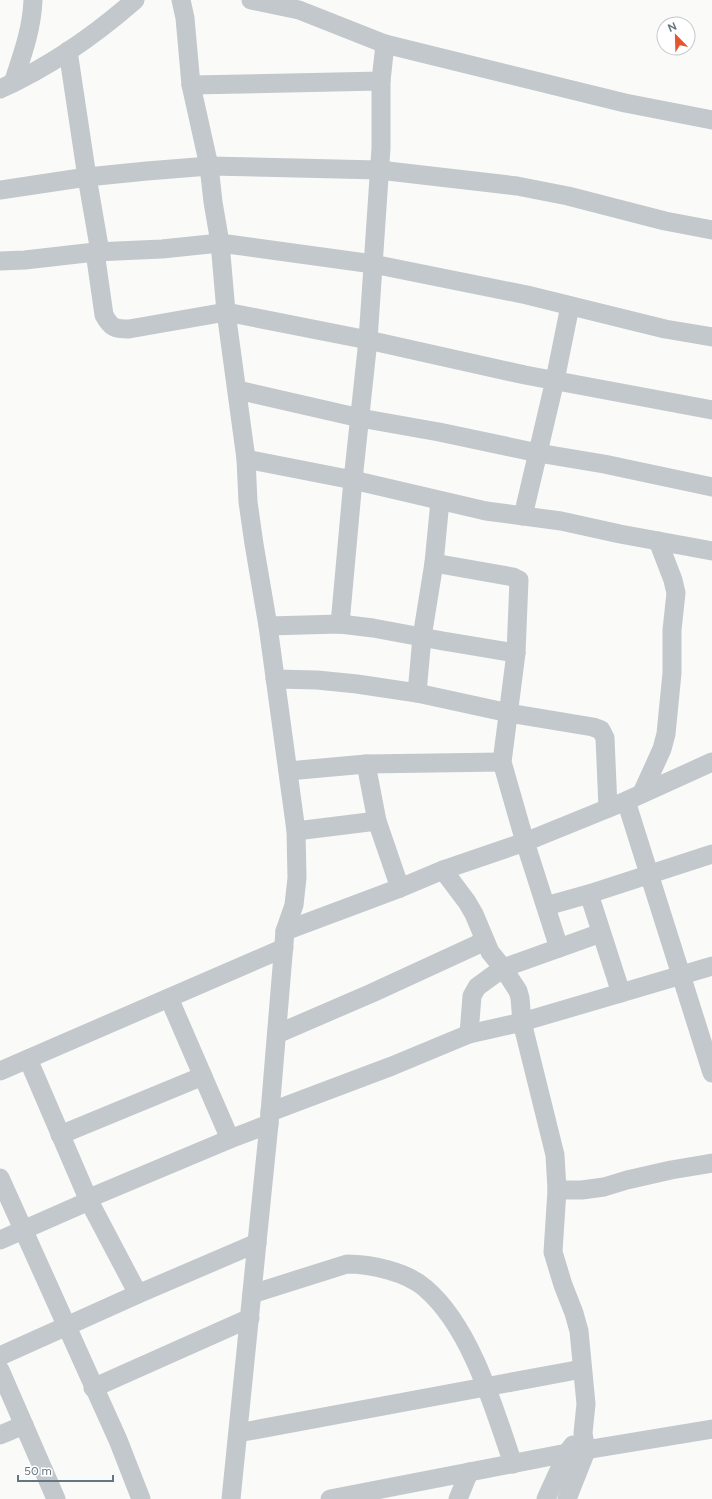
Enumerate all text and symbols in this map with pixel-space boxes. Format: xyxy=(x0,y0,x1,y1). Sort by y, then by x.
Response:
north arrow xyxy=(656,16,696,56)
text: N xyxy=(666,20,679,35)
scale bar xyxy=(18,1457,113,1483)
text: 50 m xyxy=(24,1464,52,1478)

